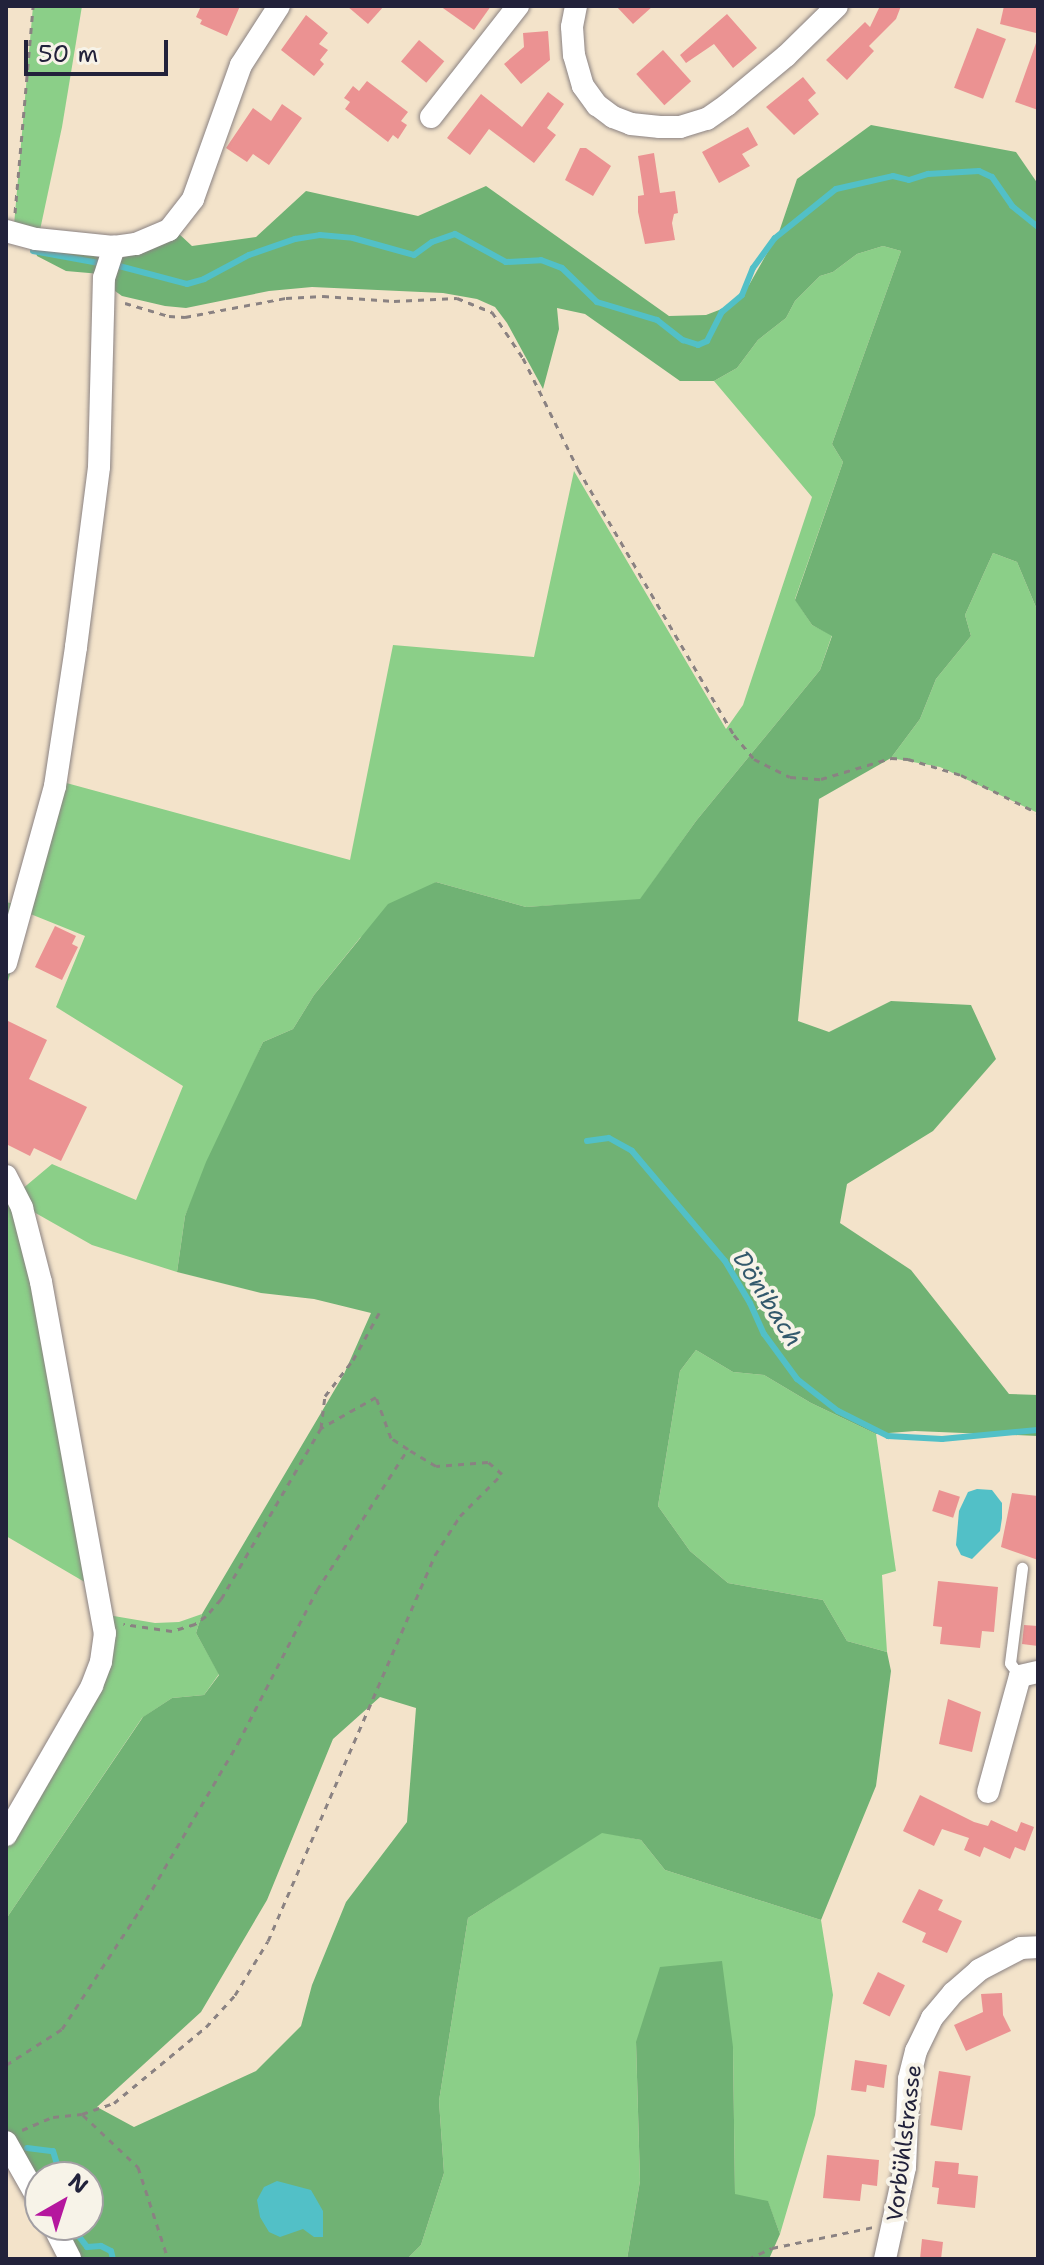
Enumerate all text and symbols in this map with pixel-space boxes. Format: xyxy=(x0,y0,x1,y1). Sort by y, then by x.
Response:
scale bar xyxy=(28,24,172,74)
text: 50 m xyxy=(38,38,98,70)
water label: Dönibach xyxy=(726,1246,808,1352)
street label: Vorbühlstrasse xyxy=(881,2063,927,2223)
north arrow xyxy=(24,2161,104,2241)
text: N xyxy=(62,2167,94,2200)

